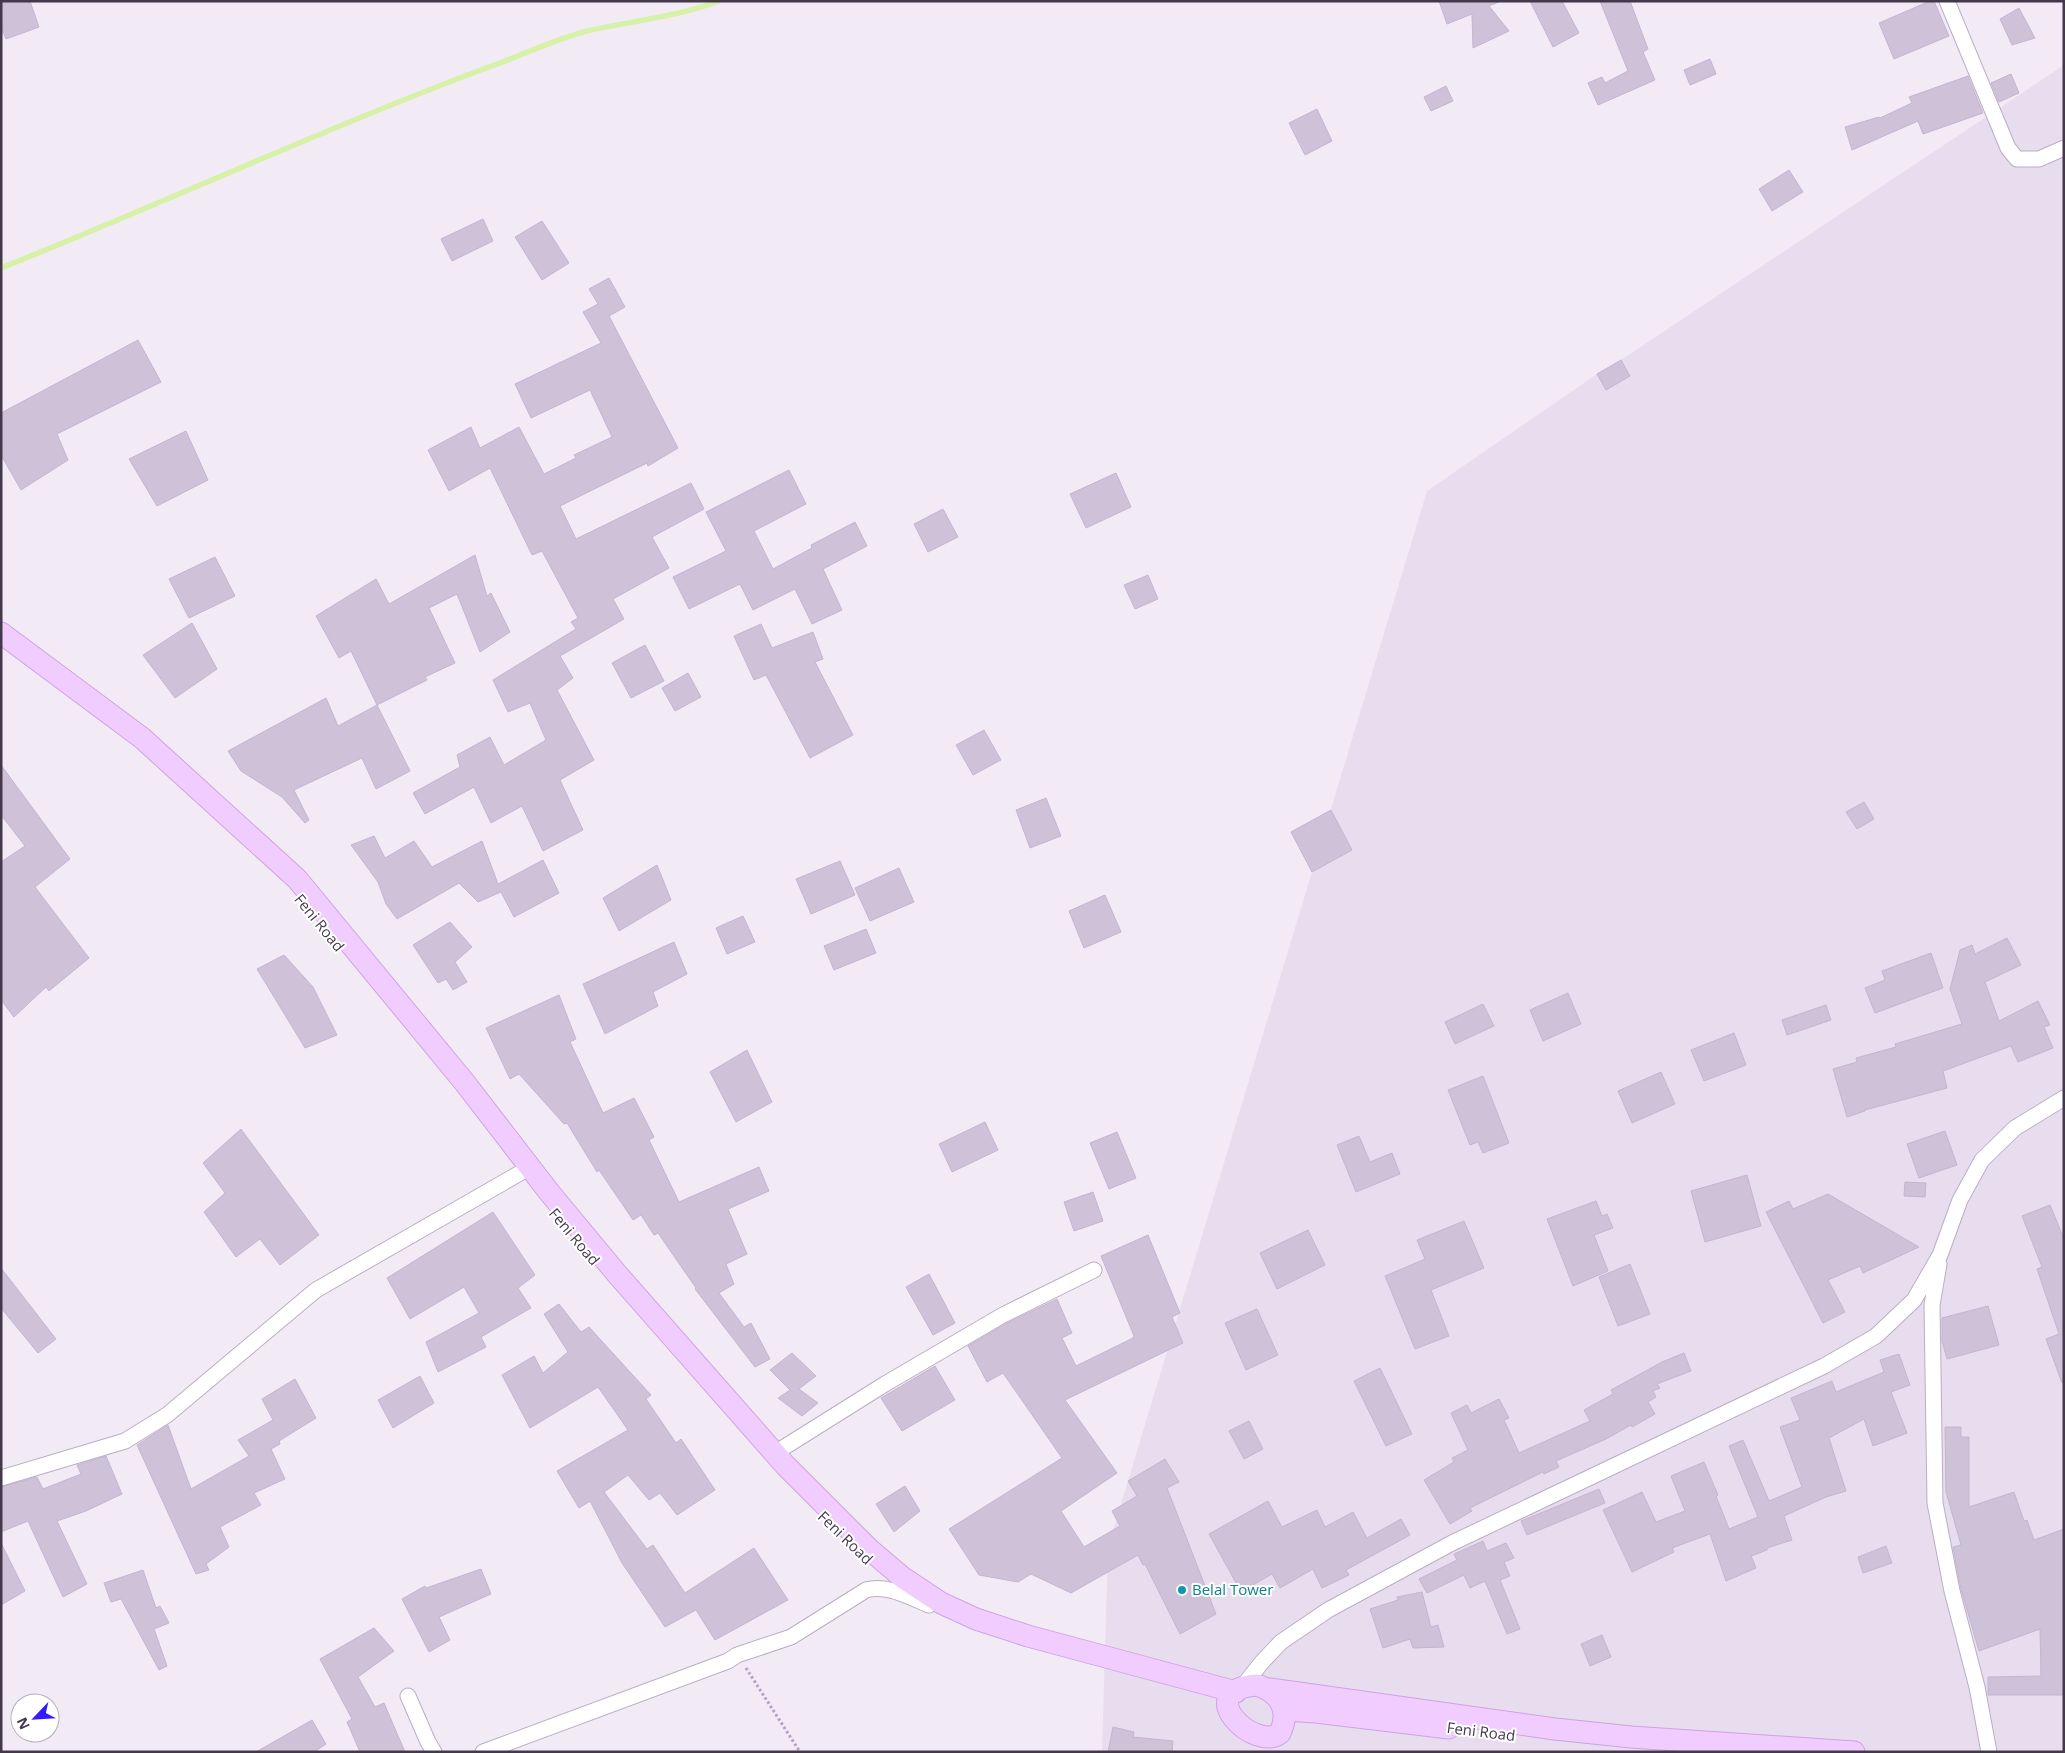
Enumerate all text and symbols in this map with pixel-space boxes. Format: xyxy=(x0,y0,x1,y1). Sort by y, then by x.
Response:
street label: Feni Road xyxy=(290,889,349,955)
street label: Feni Road xyxy=(545,1204,605,1269)
street label: Feni Road xyxy=(814,1506,877,1568)
place label: Belal Tower xyxy=(1192,1579,1273,1599)
marker: Belal Tower xyxy=(1176,1584,1188,1596)
north arrow xyxy=(10,1693,60,1743)
text: N xyxy=(12,1715,34,1733)
street label: Feni Road xyxy=(1446,1717,1517,1745)

